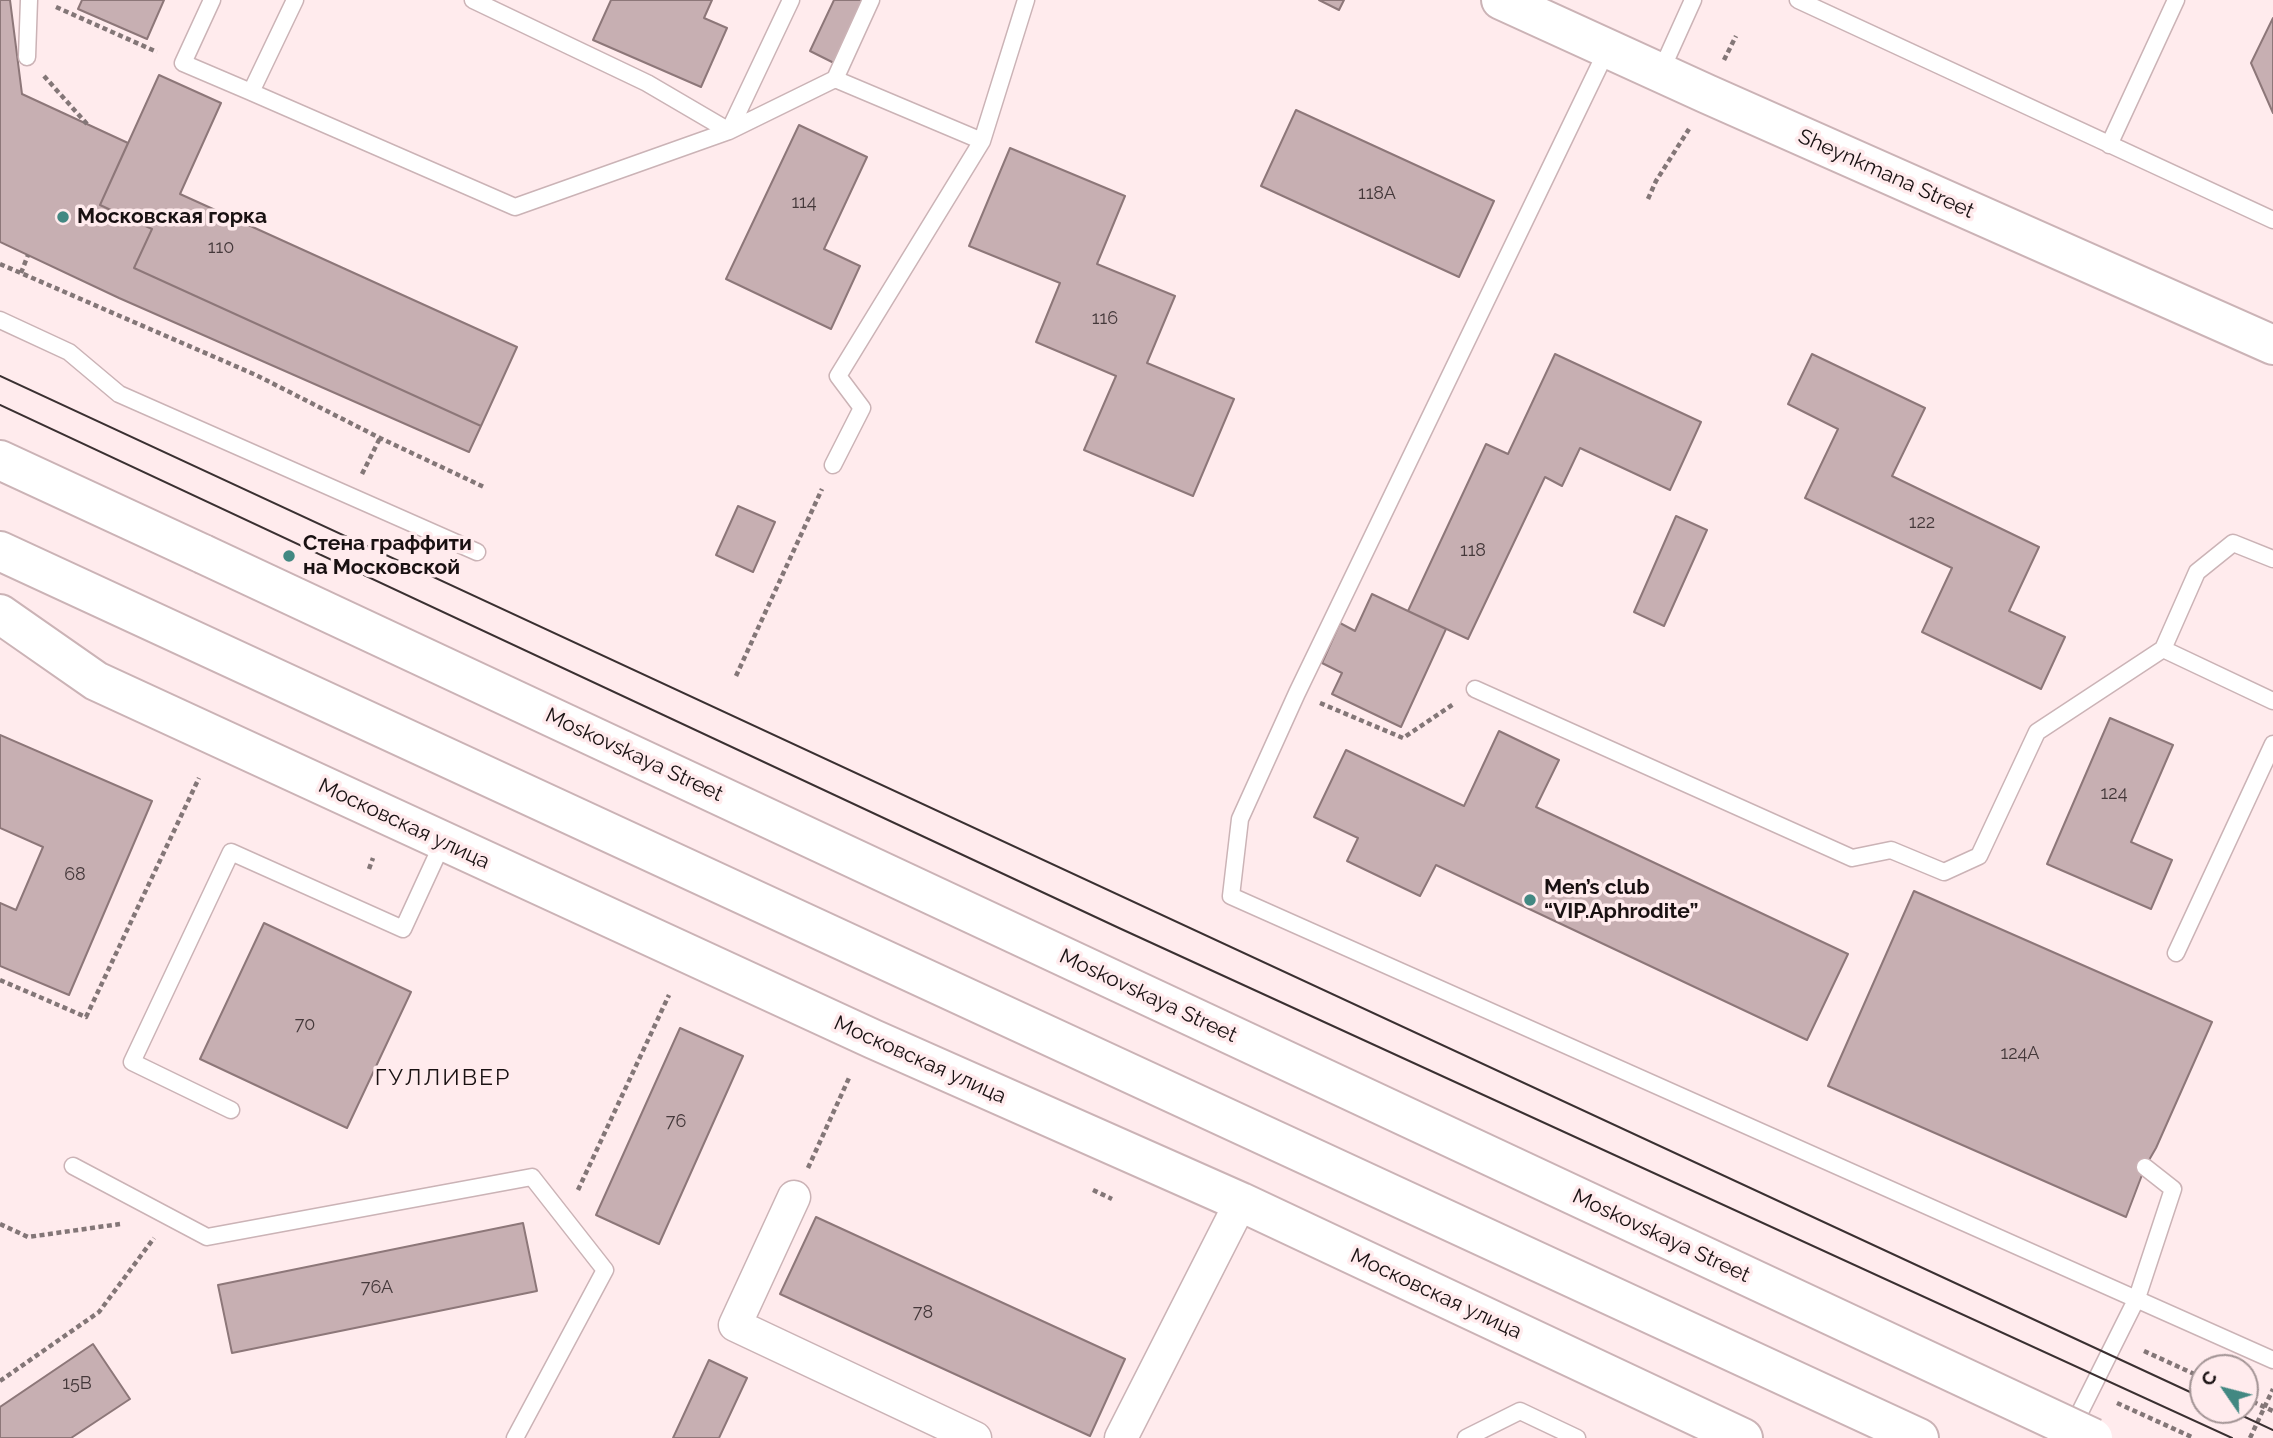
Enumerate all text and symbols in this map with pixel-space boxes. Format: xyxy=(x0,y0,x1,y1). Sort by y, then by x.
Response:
street label: Sheynkmana Street xyxy=(1794,124,1978,224)
house number: 118А xyxy=(1358,183,1396,205)
house number: 114 xyxy=(791,192,817,214)
place label: Московская горка xyxy=(77,204,267,230)
marker: Московская горка xyxy=(55,209,71,225)
house number: 110 xyxy=(208,237,234,259)
house number: 116 xyxy=(1092,308,1118,330)
house number: 122 xyxy=(1909,512,1935,534)
place label: Стена граффити на Московской xyxy=(303,531,472,581)
house number: 118 xyxy=(1460,540,1486,562)
marker: Стена граффити на Московской xyxy=(281,548,297,564)
street label: Moskovskaya Street xyxy=(541,703,727,807)
street label: Московская улица xyxy=(314,773,494,875)
house number: 124 xyxy=(2101,783,2127,805)
house number: 68 xyxy=(64,864,86,886)
place label: Men’s club “VIP.Aphrodite” xyxy=(1544,875,1698,925)
marker: Men’s club “VIP.Aphrodite” xyxy=(1522,892,1538,908)
street label: Moskovskaya Street xyxy=(1055,944,1241,1048)
street label: Московская улица xyxy=(830,1011,1010,1109)
house number: 70 xyxy=(295,1014,315,1036)
house number: 124А xyxy=(2000,1043,2040,1065)
district label: ГУЛЛИВЕР xyxy=(376,1064,510,1092)
house number: 76 xyxy=(666,1111,686,1133)
street label: Moskovskaya Street xyxy=(1568,1184,1754,1288)
street label: Московская улица xyxy=(1346,1243,1526,1345)
house number: 76А xyxy=(361,1277,393,1299)
house number: 78 xyxy=(913,1302,933,1324)
north arrow xyxy=(2189,1354,2259,1424)
text: С xyxy=(2196,1366,2221,1390)
house number: 15В xyxy=(62,1373,92,1395)

